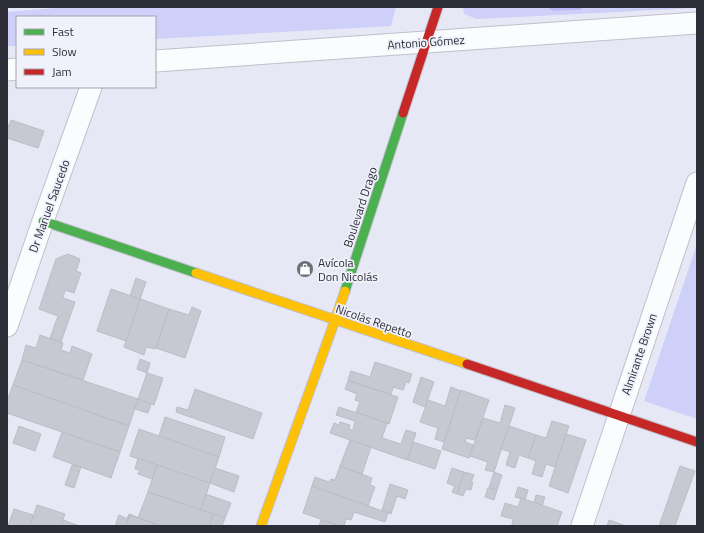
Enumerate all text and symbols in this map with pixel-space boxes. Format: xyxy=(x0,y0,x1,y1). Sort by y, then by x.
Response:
legend xyxy=(16,16,156,88)
text: Fast xyxy=(52,22,75,41)
street label: Antonio Gómez xyxy=(387,30,465,54)
text: Slow xyxy=(52,42,77,61)
text: Jam xyxy=(52,62,72,81)
street label: Dr Manuel Saucedo xyxy=(23,157,75,255)
street label: Boulevard Drago xyxy=(338,164,382,250)
place label: Avícola Don Nicolás xyxy=(318,253,378,286)
shop icon: Avícola Don Nicolás xyxy=(295,259,315,279)
street label: Nicolás Repetto xyxy=(333,299,415,343)
street label: Almirante Brown xyxy=(616,311,662,397)

